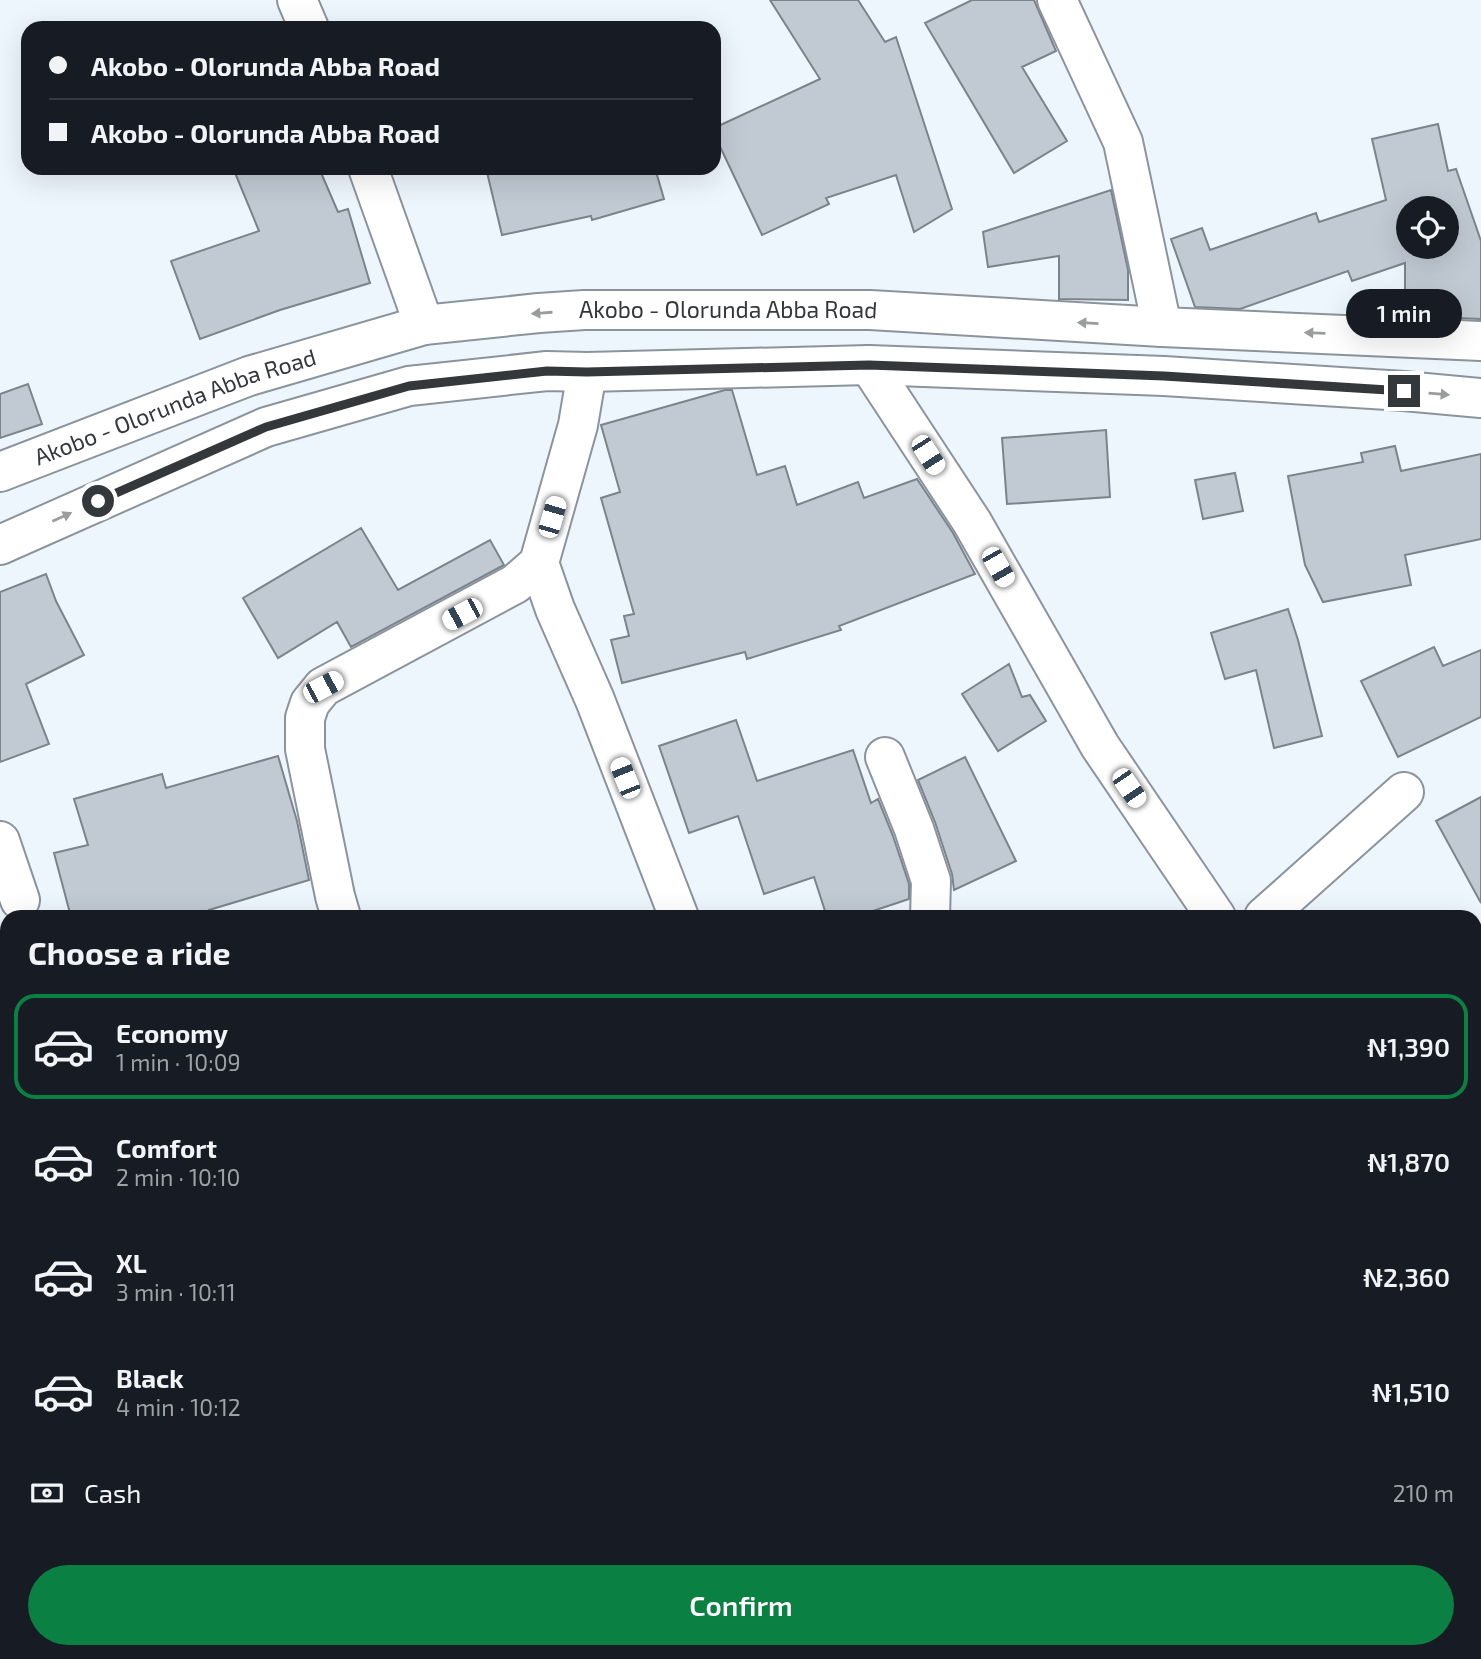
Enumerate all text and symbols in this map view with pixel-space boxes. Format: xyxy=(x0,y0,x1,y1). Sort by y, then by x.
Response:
text: Akobo - Olorunda Abba Road xyxy=(91,50,440,81)
text: Akobo - Olorunda Abba Road xyxy=(91,117,440,148)
map controls xyxy=(1396,196,1459,259)
button: locate xyxy=(1396,196,1459,259)
callout: 1 min xyxy=(1346,290,1462,338)
street label: Akobo - Olorunda Abba Road xyxy=(579,295,878,323)
text: 1 min xyxy=(1377,299,1431,327)
one-way arrow xyxy=(531,308,553,319)
one-way arrow xyxy=(1076,317,1098,328)
one-way arrow xyxy=(1304,328,1326,339)
street label: Akobo - Olorunda Abba Road xyxy=(30,342,319,471)
route end xyxy=(1388,375,1420,407)
one-way arrow xyxy=(1428,389,1450,400)
car xyxy=(908,432,949,478)
route start xyxy=(82,485,114,517)
car xyxy=(537,494,568,540)
one-way arrow xyxy=(52,511,73,522)
car xyxy=(979,544,1018,590)
car xyxy=(439,595,486,633)
car xyxy=(300,668,347,706)
car xyxy=(608,755,643,801)
car xyxy=(1109,765,1150,811)
text: Choose a ride xyxy=(28,933,231,971)
icon: car xyxy=(32,1015,95,1078)
text: Economy xyxy=(116,1017,228,1048)
text: ₦1,390 xyxy=(1367,1031,1450,1062)
text: 1 min · 10:09 xyxy=(116,1048,241,1076)
icon: car xyxy=(32,1130,95,1193)
text: Comfort xyxy=(116,1132,217,1163)
text: ₦1,870 xyxy=(1367,1146,1450,1177)
text: 2 min · 10:10 xyxy=(116,1163,240,1191)
icon: car xyxy=(32,1245,95,1308)
text: XL xyxy=(116,1247,147,1278)
text: ₦2,360 xyxy=(1363,1261,1450,1292)
text: 3 min · 10:11 xyxy=(116,1278,236,1306)
icon: car xyxy=(32,1360,95,1423)
text: Black xyxy=(116,1362,184,1393)
text: ₦1,510 xyxy=(1372,1376,1450,1407)
text: 4 min · 10:12 xyxy=(116,1393,241,1421)
icon: cash xyxy=(28,1474,66,1512)
text: Cash xyxy=(84,1477,141,1508)
text: 210 m xyxy=(1393,1479,1454,1507)
button: Confirm xyxy=(28,1565,1454,1645)

